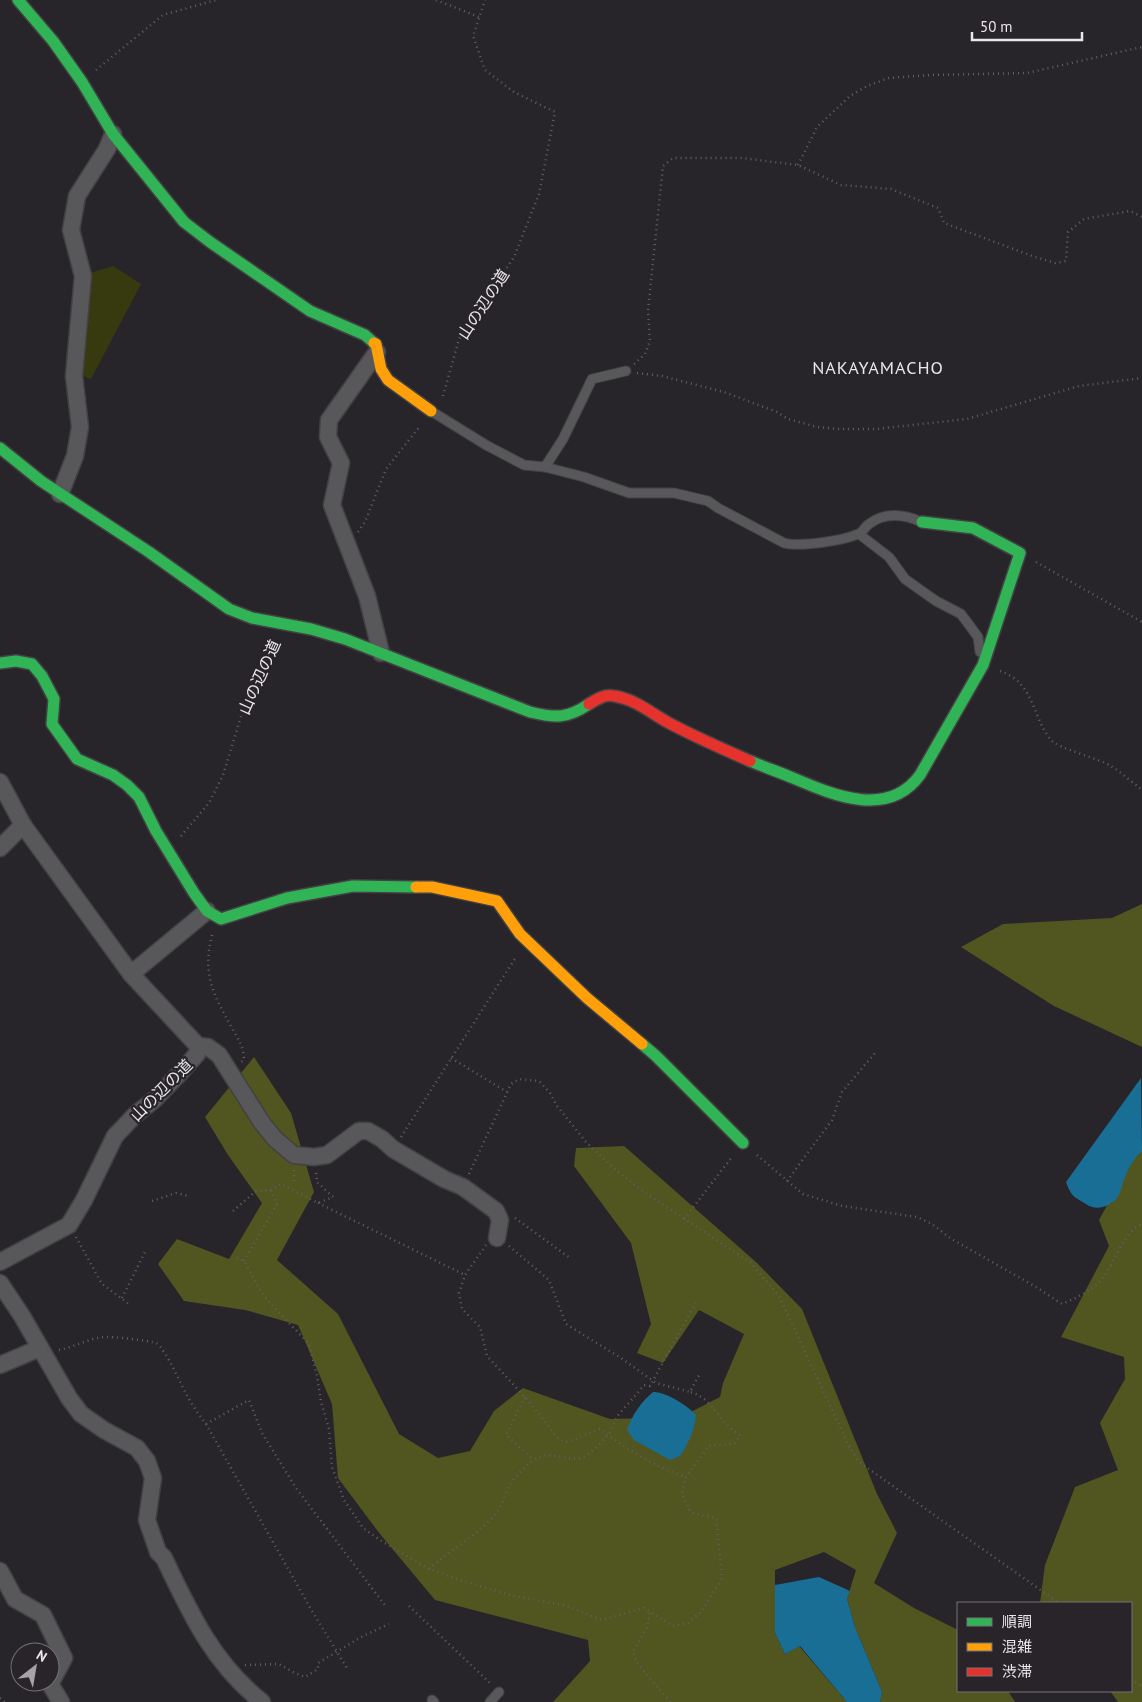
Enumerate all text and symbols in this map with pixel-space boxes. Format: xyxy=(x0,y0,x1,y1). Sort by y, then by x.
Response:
scale bar xyxy=(972,10,1082,42)
text: 50 m xyxy=(980,17,1013,36)
street label: 山の辺の道 xyxy=(453,265,513,343)
district label: NAKAYAMACHO xyxy=(812,356,944,379)
street label: 山の辺の道 xyxy=(234,636,284,718)
street label: 山の辺の道 xyxy=(126,1055,196,1125)
legend xyxy=(957,1602,1132,1692)
text: 順調 xyxy=(1002,1612,1032,1631)
text: 混雑 xyxy=(1002,1637,1032,1656)
north arrow xyxy=(10,1642,60,1692)
text: N xyxy=(33,1646,50,1666)
text: 渋滞 xyxy=(1002,1662,1032,1681)

